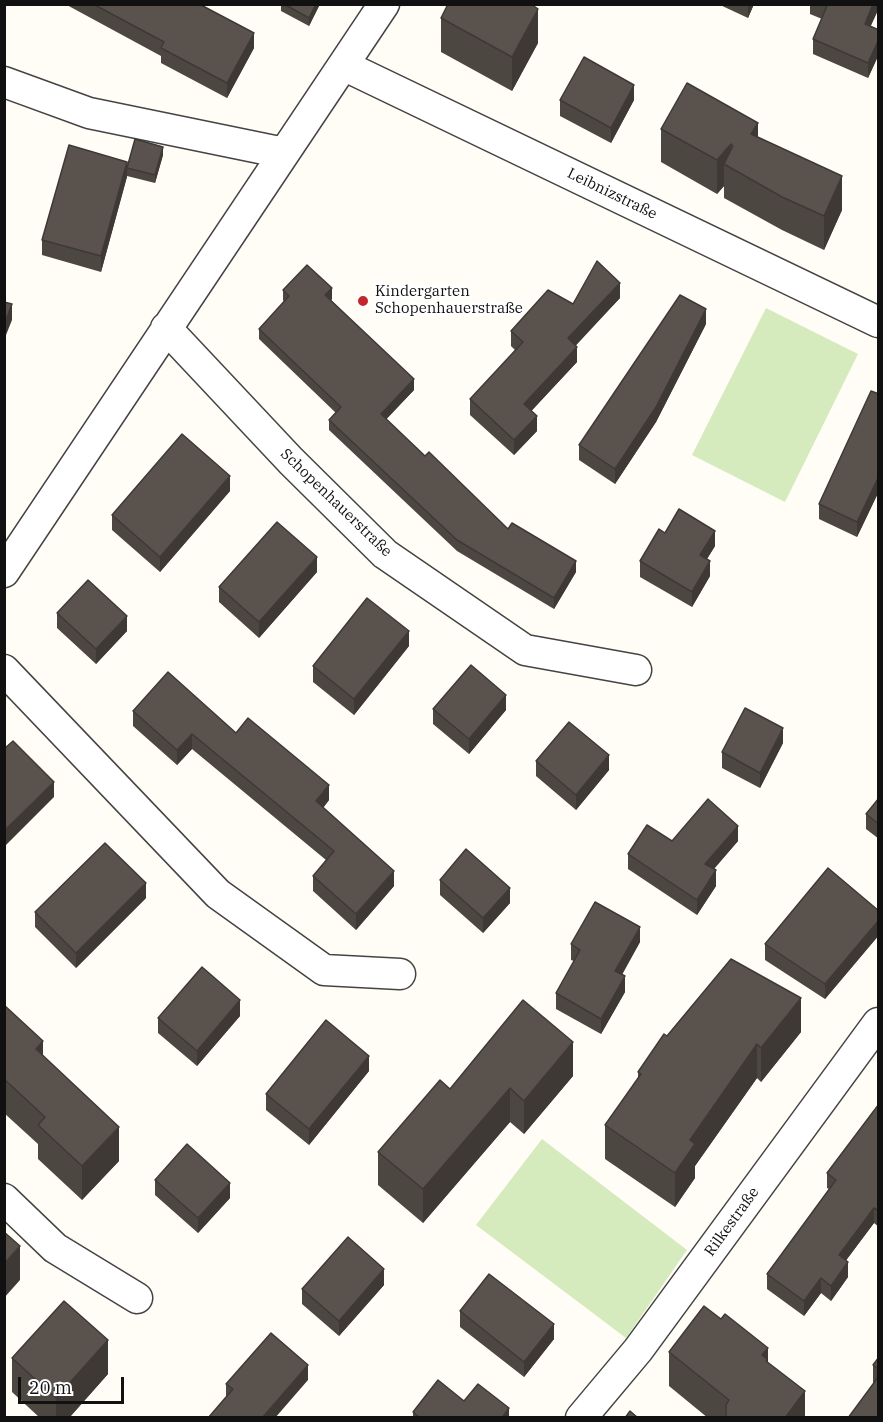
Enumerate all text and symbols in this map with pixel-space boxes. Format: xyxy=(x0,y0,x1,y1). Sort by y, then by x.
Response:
street label: Leibnizstraße xyxy=(564,165,660,223)
place label: Kindergarten Schopenhauerstraße xyxy=(375,283,523,318)
marker: Kindergarten Schopenhauerstraße xyxy=(356,294,370,308)
street label: Schopenhauerstraße xyxy=(277,445,395,561)
street label: Rilkestraße xyxy=(701,1184,763,1260)
scale bar xyxy=(21,1365,128,1403)
text: 20 m xyxy=(29,1376,72,1399)

